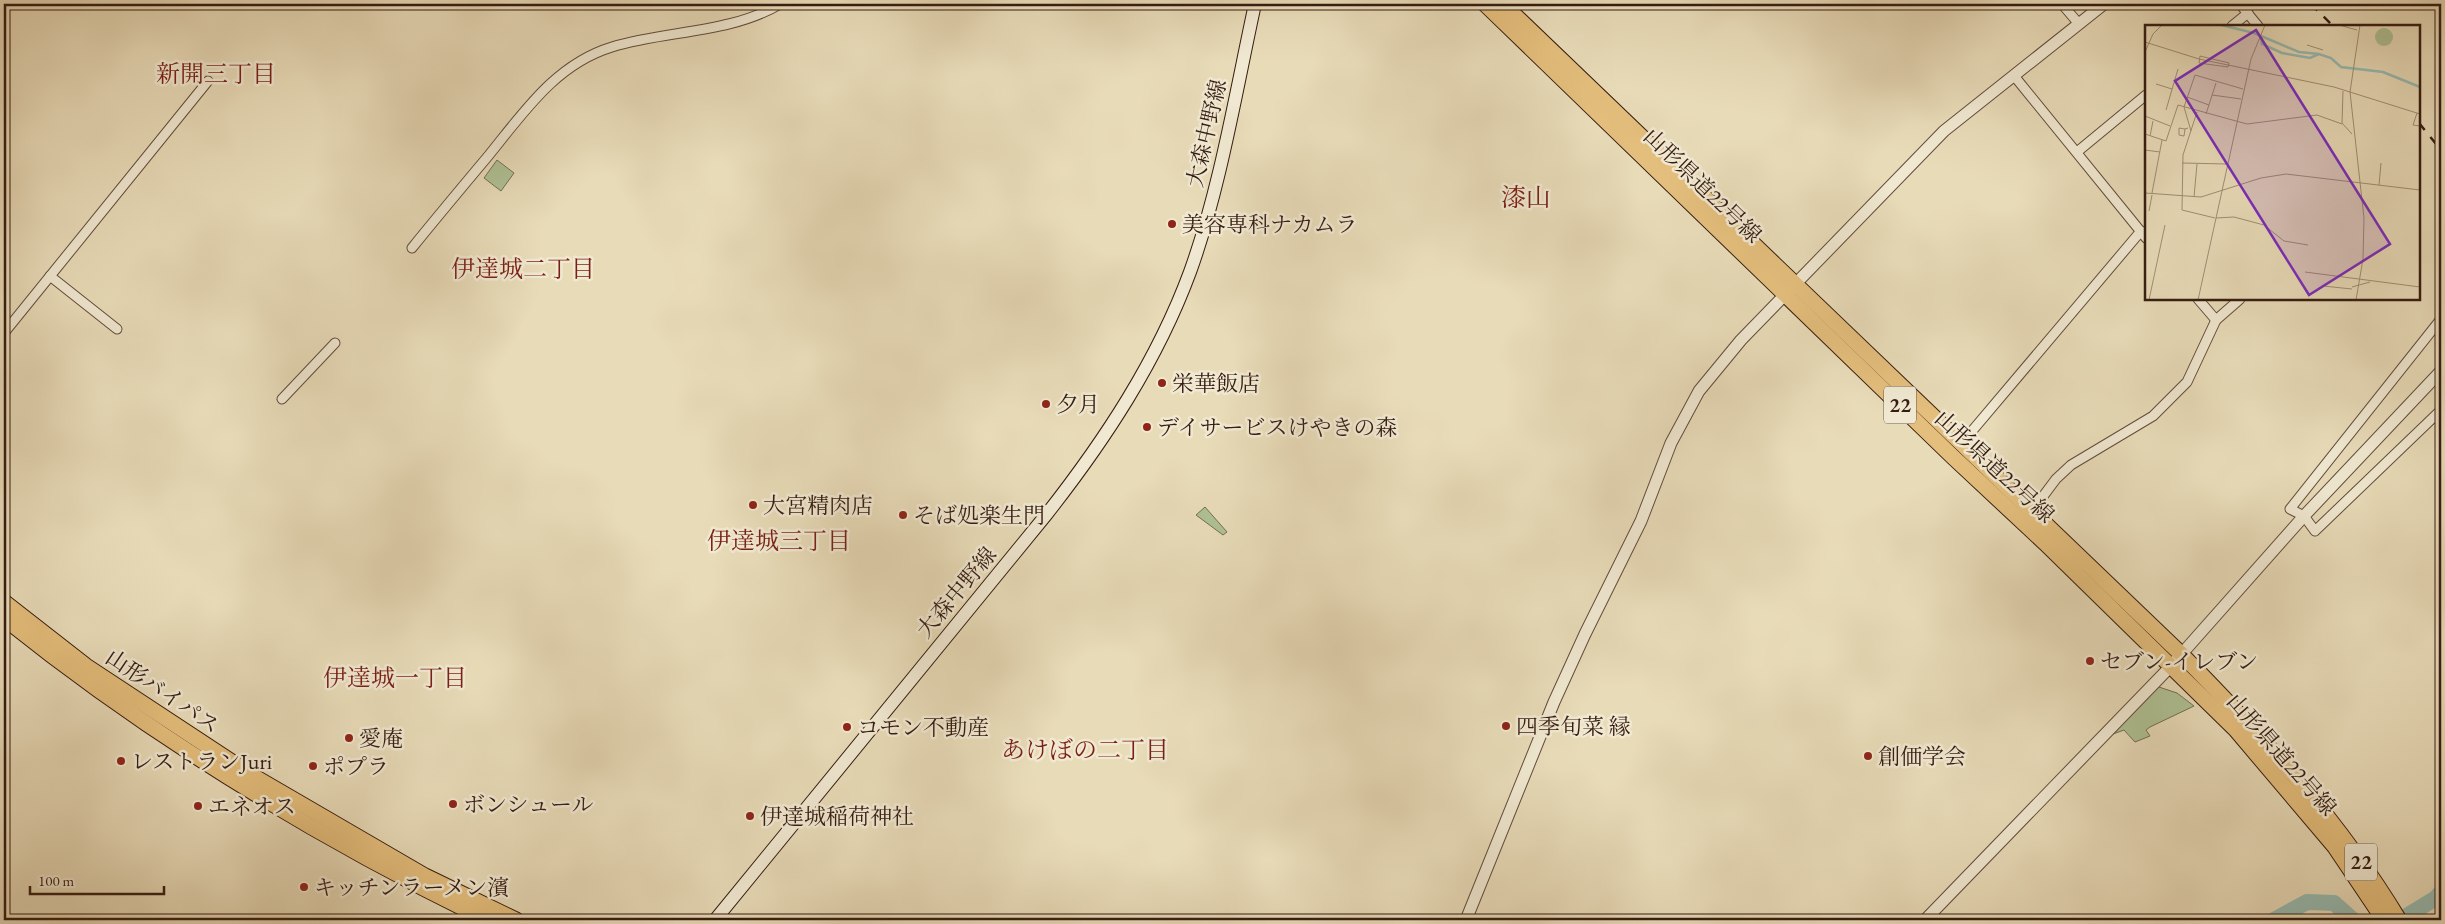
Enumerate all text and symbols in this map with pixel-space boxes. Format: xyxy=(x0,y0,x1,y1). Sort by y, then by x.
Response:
inset map xyxy=(2145,25,2420,300)
district label: 新開三丁目 xyxy=(156,58,276,89)
street label: 大森中野線 xyxy=(1180,76,1233,190)
street label: 山形県道22号線 xyxy=(1638,122,1768,249)
district label: 漆山 xyxy=(1501,181,1551,213)
place label: 美容専科ナカムラ xyxy=(1182,210,1358,239)
marker: 美容専科ナカムラ xyxy=(1166,218,1178,230)
district label: 伊達城二丁目 xyxy=(451,253,595,284)
place label: 栄華飯店 xyxy=(1172,369,1260,398)
marker: 栄華飯店 xyxy=(1156,377,1168,389)
road number: 22 xyxy=(1884,386,1916,424)
place label: 夕月 xyxy=(1056,390,1100,419)
marker: 夕月 xyxy=(1040,398,1052,410)
street label: 山形県道22号線 xyxy=(1929,404,2061,529)
place label: デイサービスけやきの森 xyxy=(1157,413,1397,442)
marker: デイサービスけやきの森 xyxy=(1141,421,1153,433)
place label: 大宮精肉店 xyxy=(763,491,873,520)
marker: 大宮精肉店 xyxy=(747,499,759,511)
place label: そば処楽生門 xyxy=(913,501,1045,530)
marker: そば処楽生門 xyxy=(897,509,909,521)
district label: 伊達城三丁目 xyxy=(707,525,851,556)
street label: 大森中野線 xyxy=(910,541,1003,644)
street label: 山形バイパス xyxy=(100,643,225,740)
place label: セブン-イレブン xyxy=(2100,647,2258,676)
marker: セブン-イレブン xyxy=(2084,655,2096,667)
district label: 伊達城一丁目 xyxy=(323,662,467,693)
street label: 山形県道22号線 xyxy=(2220,687,2343,822)
place label: 四季旬菜 縁 xyxy=(1516,712,1630,741)
place label: コモン不動産 xyxy=(857,713,989,742)
marker: 四季旬菜 縁 xyxy=(1500,720,1512,732)
marker: コモン不動産 xyxy=(841,721,853,733)
place label: 愛庵 xyxy=(359,724,403,753)
marker: 愛庵 xyxy=(343,732,355,744)
district label: あけぼの二丁目 xyxy=(1001,734,1169,765)
place label: 創価学会 xyxy=(1878,742,1966,771)
place label: レストランJuri xyxy=(131,747,272,776)
marker: 創価学会 xyxy=(1862,750,1874,762)
place label: ポプラ xyxy=(323,752,389,781)
marker: レストランJuri xyxy=(115,755,127,767)
marker: ポプラ xyxy=(307,760,319,772)
place label: ボンシュール xyxy=(463,790,594,819)
place label: エネオス xyxy=(208,792,296,821)
marker: ボンシュール xyxy=(447,798,459,810)
marker: エネオス xyxy=(192,800,204,812)
place label: 伊達城稲荷神社 xyxy=(760,802,914,831)
marker: 伊達城稲荷神社 xyxy=(744,810,756,822)
road number: 22 xyxy=(2345,844,2377,880)
scale bar xyxy=(30,864,164,896)
text: 100 m xyxy=(38,871,75,890)
place label: キッチンラーメン濱 xyxy=(314,873,509,902)
marker: キッチンラーメン濱 xyxy=(298,881,310,893)

